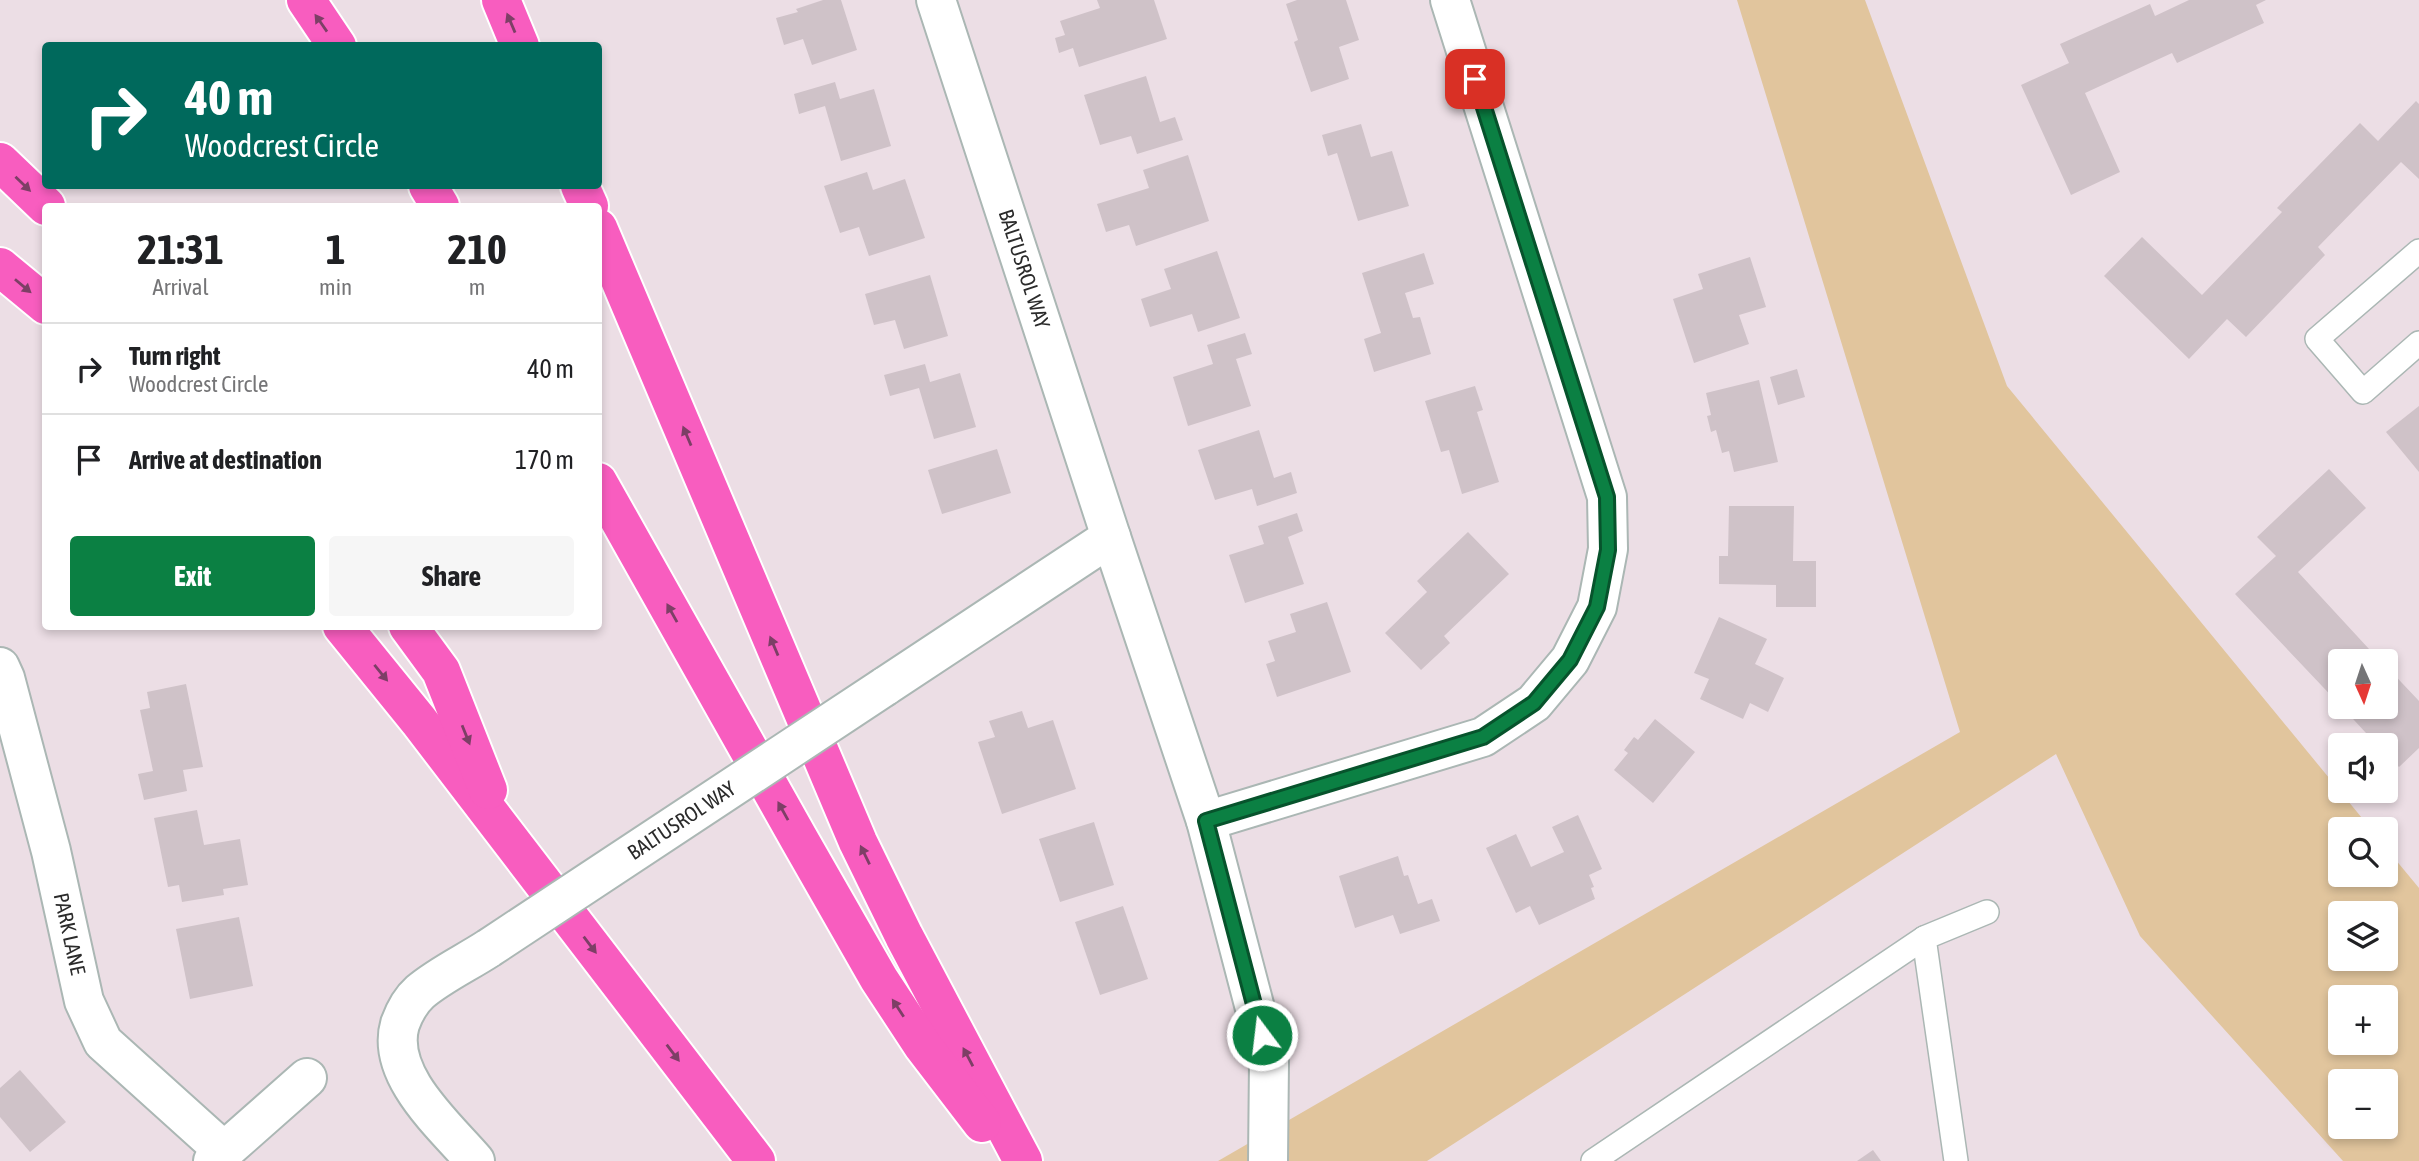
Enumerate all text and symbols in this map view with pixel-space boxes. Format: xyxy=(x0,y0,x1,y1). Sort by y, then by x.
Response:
one-way arrow xyxy=(505,12,516,33)
one-way arrow xyxy=(314,14,328,32)
pin xyxy=(1445,49,1505,109)
icon: arrive xyxy=(1456,60,1494,98)
text: 40 m xyxy=(185,69,273,125)
icon: right xyxy=(70,70,161,161)
text: Woodcrest Circle xyxy=(185,127,379,164)
one-way arrow xyxy=(14,176,31,192)
street label: BALTUSROL WAY xyxy=(994,206,1056,332)
text: 21:31 xyxy=(137,225,224,273)
text: 1 xyxy=(326,225,345,273)
text: 210 xyxy=(447,225,507,273)
text: Arrival xyxy=(152,274,209,300)
text: min xyxy=(319,274,352,300)
text: m xyxy=(469,274,485,300)
one-way arrow xyxy=(14,278,31,293)
text: Turn right xyxy=(129,341,220,371)
icon: right xyxy=(70,350,108,388)
text: 40 m xyxy=(527,354,574,384)
text: Woodcrest Circle xyxy=(129,371,268,397)
one-way arrow xyxy=(681,426,693,446)
icon: arrive xyxy=(70,441,108,479)
text: Arrive at destination xyxy=(129,445,322,475)
text: 170 m xyxy=(515,445,574,475)
button: Exit xyxy=(70,536,315,616)
button: Share xyxy=(329,536,574,616)
one-way arrow xyxy=(666,603,678,623)
one-way arrow xyxy=(769,635,780,656)
north arrow xyxy=(2328,649,2398,719)
map controls xyxy=(2328,649,2398,1139)
one-way arrow xyxy=(373,664,388,682)
one-way arrow xyxy=(461,724,472,745)
button: sound xyxy=(2328,733,2398,803)
street label: BALTUSROL WAY xyxy=(623,775,740,864)
one-way arrow xyxy=(777,802,789,821)
button: search xyxy=(2328,817,2398,887)
one-way arrow xyxy=(859,845,870,865)
street label: PARK LANE xyxy=(50,890,91,977)
button: layers xyxy=(2328,901,2398,971)
one-way arrow xyxy=(583,935,598,953)
button: + xyxy=(2328,985,2398,1055)
one-way arrow xyxy=(892,998,905,1017)
position arrow xyxy=(1225,998,1299,1072)
one-way arrow xyxy=(665,1044,680,1062)
one-way arrow xyxy=(962,1048,974,1067)
button: − xyxy=(2328,1069,2398,1139)

